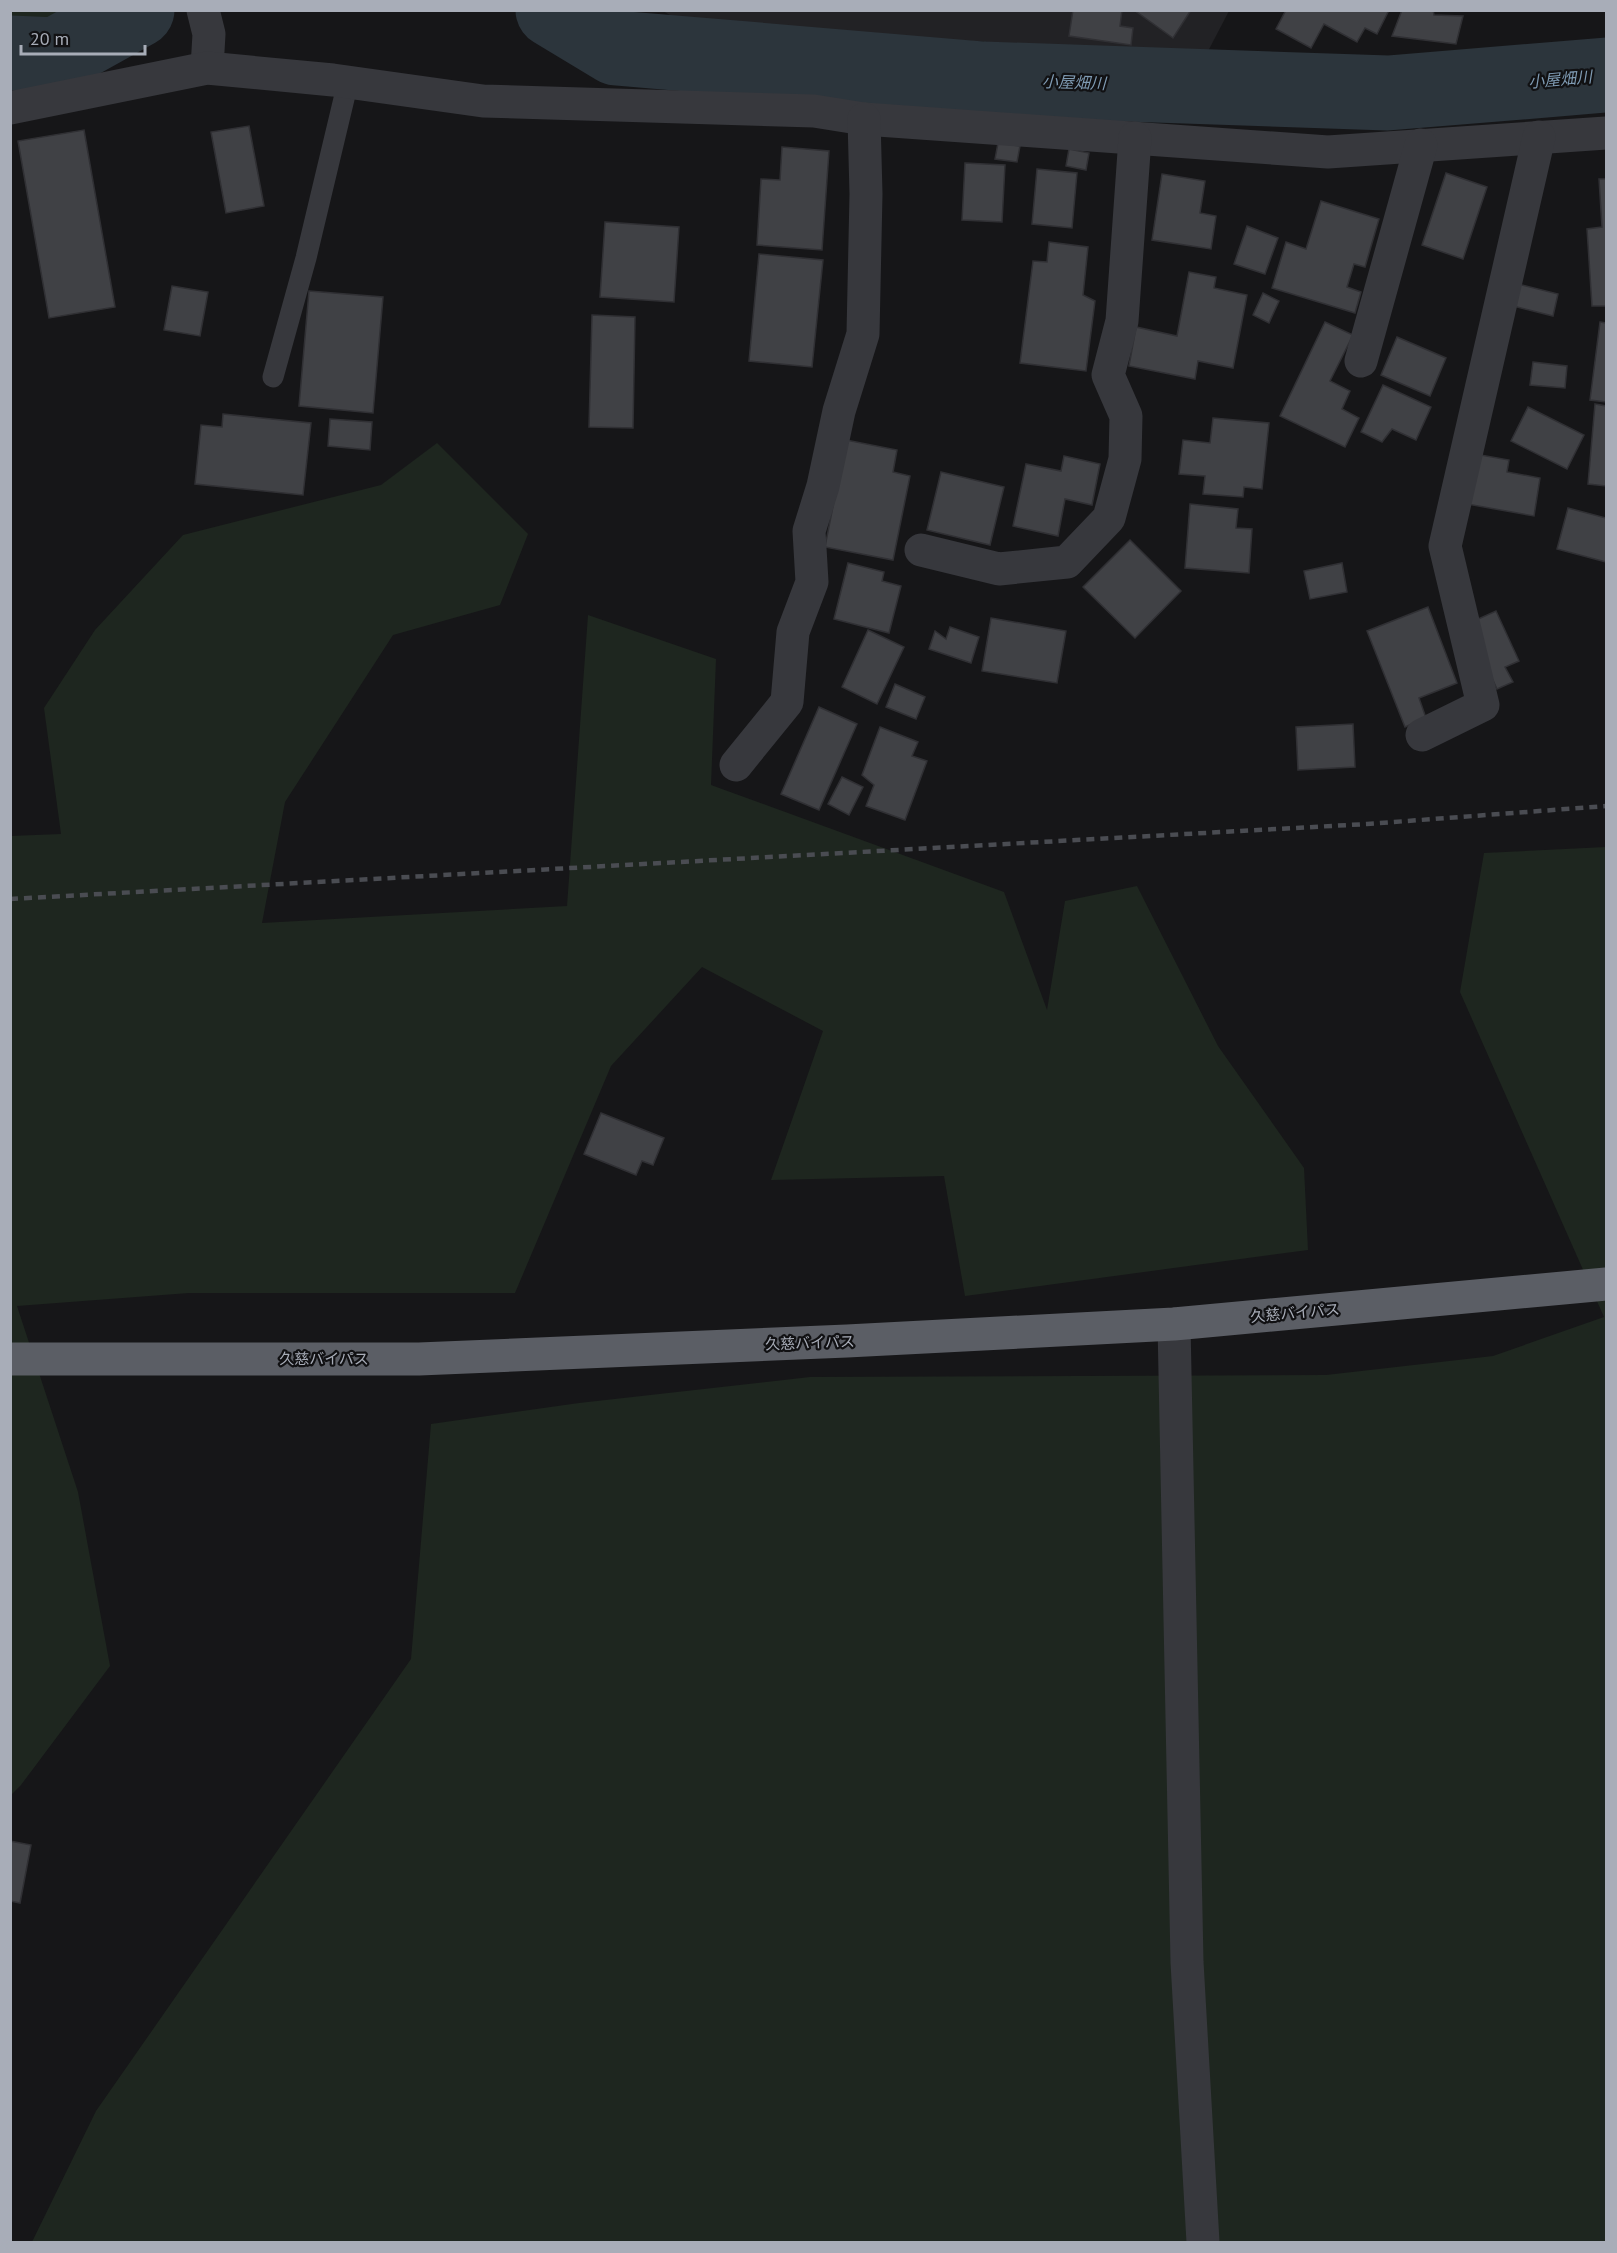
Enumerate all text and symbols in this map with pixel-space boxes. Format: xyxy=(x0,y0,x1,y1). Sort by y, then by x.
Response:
scale bar xyxy=(21,18,146,56)
text: 20 m xyxy=(30,27,69,50)
water label: 小屋畑川 xyxy=(1527,66,1595,92)
water label: 小屋畑川 xyxy=(1042,71,1108,93)
street label: 久慈バイパス xyxy=(1249,1299,1340,1326)
street label: 久慈バイパス xyxy=(765,1331,855,1354)
street label: 久慈バイパス xyxy=(279,1349,369,1368)

